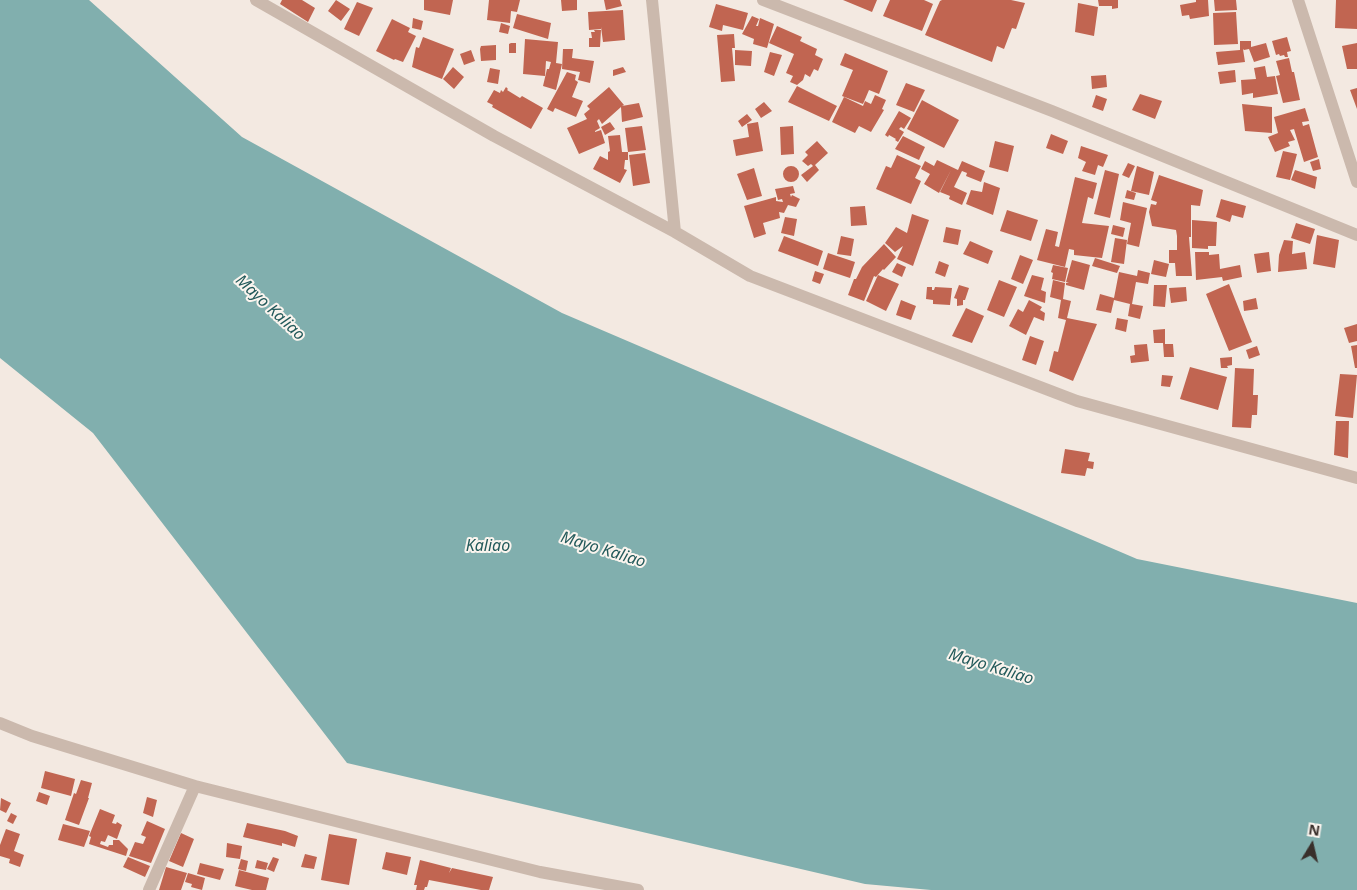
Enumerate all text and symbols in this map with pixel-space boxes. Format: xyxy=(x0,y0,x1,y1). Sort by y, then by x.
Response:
water label: Mayo Kaliao xyxy=(231,271,309,345)
water label: Mayo Kaliao xyxy=(558,528,648,572)
water label: Kaliao xyxy=(466,536,510,556)
water label: Mayo Kaliao xyxy=(946,645,1036,689)
text: N xyxy=(1307,819,1322,840)
north arrow xyxy=(1287,820,1337,870)

